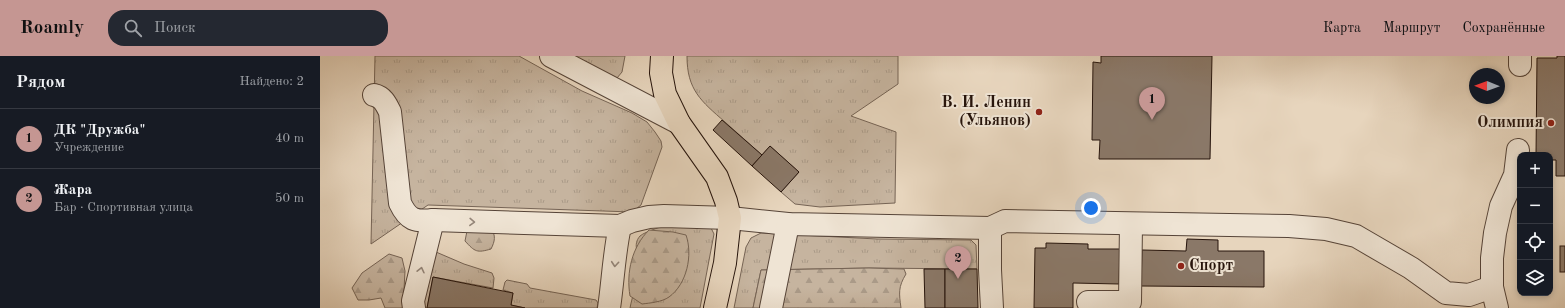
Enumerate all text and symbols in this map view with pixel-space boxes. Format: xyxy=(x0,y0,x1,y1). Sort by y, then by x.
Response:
search box xyxy=(108,10,388,46)
icon: search xyxy=(122,17,144,39)
text: Roamly xyxy=(20,19,84,38)
text: Поиск xyxy=(154,21,196,36)
text: Карта xyxy=(1323,21,1361,35)
text: Маршрут xyxy=(1383,21,1440,35)
text: Сохранённые xyxy=(1462,21,1545,35)
north arrow xyxy=(1469,68,1505,104)
text: Рядом xyxy=(16,74,65,91)
text: Найдено: 2 xyxy=(240,75,304,88)
pin: 1 xyxy=(1139,87,1165,120)
place label: В. И. Ленин (Ульянов) xyxy=(941,95,1031,129)
marker: В. И. Ленин (Ульянов) xyxy=(1034,107,1044,117)
place label: Олимпия xyxy=(1477,115,1543,131)
marker: Олимпия xyxy=(1546,118,1556,128)
text: ДК "Дружба" xyxy=(54,123,145,138)
text: 1 xyxy=(25,132,33,145)
text: 40 m xyxy=(275,132,304,145)
text: Учреждение xyxy=(54,141,124,154)
map controls xyxy=(1517,152,1553,296)
button: + xyxy=(1517,152,1553,188)
text: Жара xyxy=(54,183,92,198)
button: − xyxy=(1517,188,1553,224)
text: 2 xyxy=(25,192,33,205)
text: 50 m xyxy=(275,192,304,205)
your location xyxy=(1081,198,1101,218)
text: Бар · Спортивная улица xyxy=(54,201,193,214)
one-way arrow xyxy=(469,217,475,226)
button: locate xyxy=(1517,224,1553,260)
pin: 2 xyxy=(945,246,971,279)
place label: Спорт xyxy=(1189,258,1233,274)
button: layers xyxy=(1517,260,1553,296)
one-way arrow xyxy=(610,261,619,267)
marker: Спорт xyxy=(1176,261,1186,271)
one-way arrow xyxy=(416,267,424,273)

